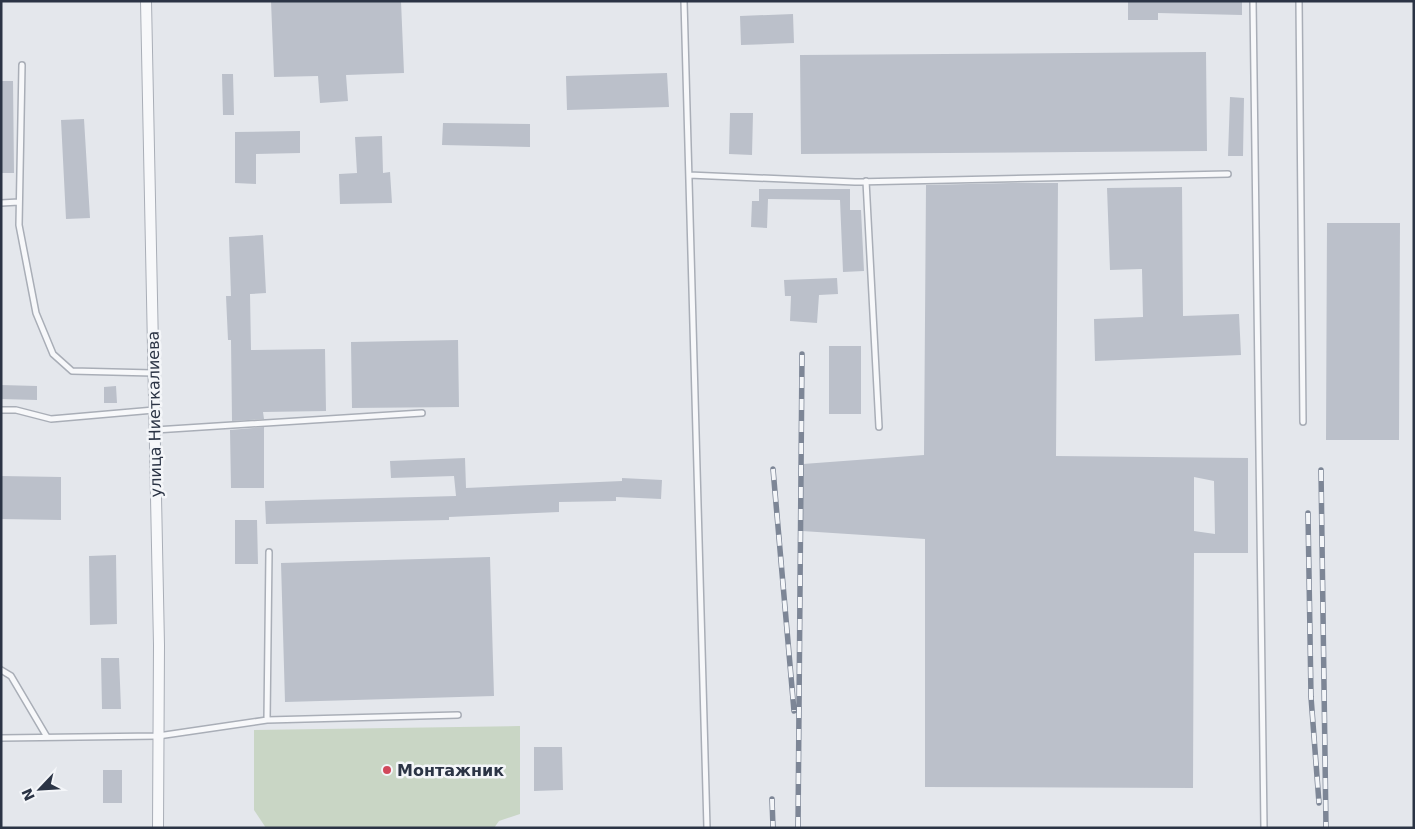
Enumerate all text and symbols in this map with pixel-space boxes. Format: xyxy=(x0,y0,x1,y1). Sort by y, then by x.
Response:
street label: улица Ниеткалиева xyxy=(144,331,165,497)
place label: Монтажник xyxy=(397,761,504,780)
north arrow xyxy=(15,764,65,814)
marker: Монтажник xyxy=(381,764,393,776)
text: N xyxy=(18,786,38,803)

